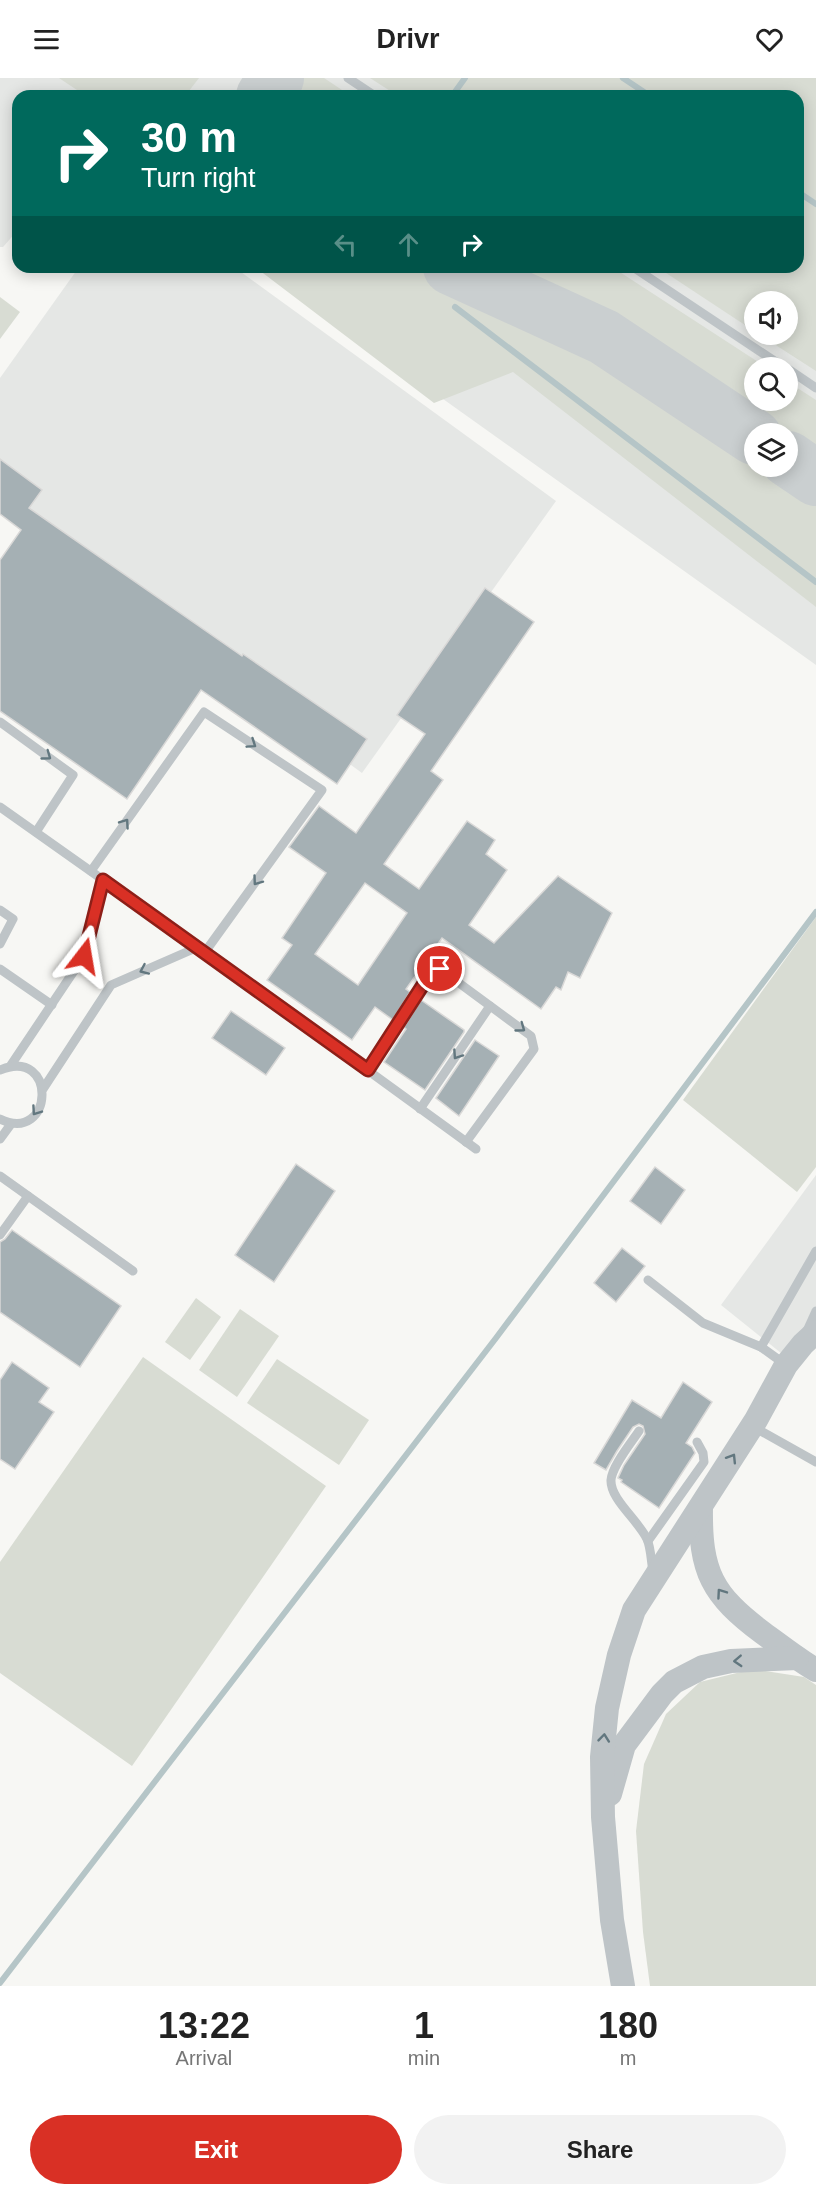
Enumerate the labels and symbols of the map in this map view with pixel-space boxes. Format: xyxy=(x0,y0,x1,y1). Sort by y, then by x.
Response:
one-way arrow xyxy=(246,737,257,748)
one-way arrow xyxy=(41,749,52,760)
one-way arrow xyxy=(118,819,129,830)
one-way arrow xyxy=(253,875,264,886)
position arrow xyxy=(52,924,116,988)
pin xyxy=(414,943,465,994)
one-way arrow xyxy=(140,963,151,975)
one-way arrow xyxy=(514,1021,525,1032)
one-way arrow xyxy=(453,1048,464,1059)
one-way arrow xyxy=(32,1104,43,1115)
one-way arrow xyxy=(725,1454,737,1464)
one-way arrow xyxy=(717,1589,728,1600)
one-way arrow xyxy=(734,1654,743,1667)
one-way arrow xyxy=(597,1733,610,1742)

